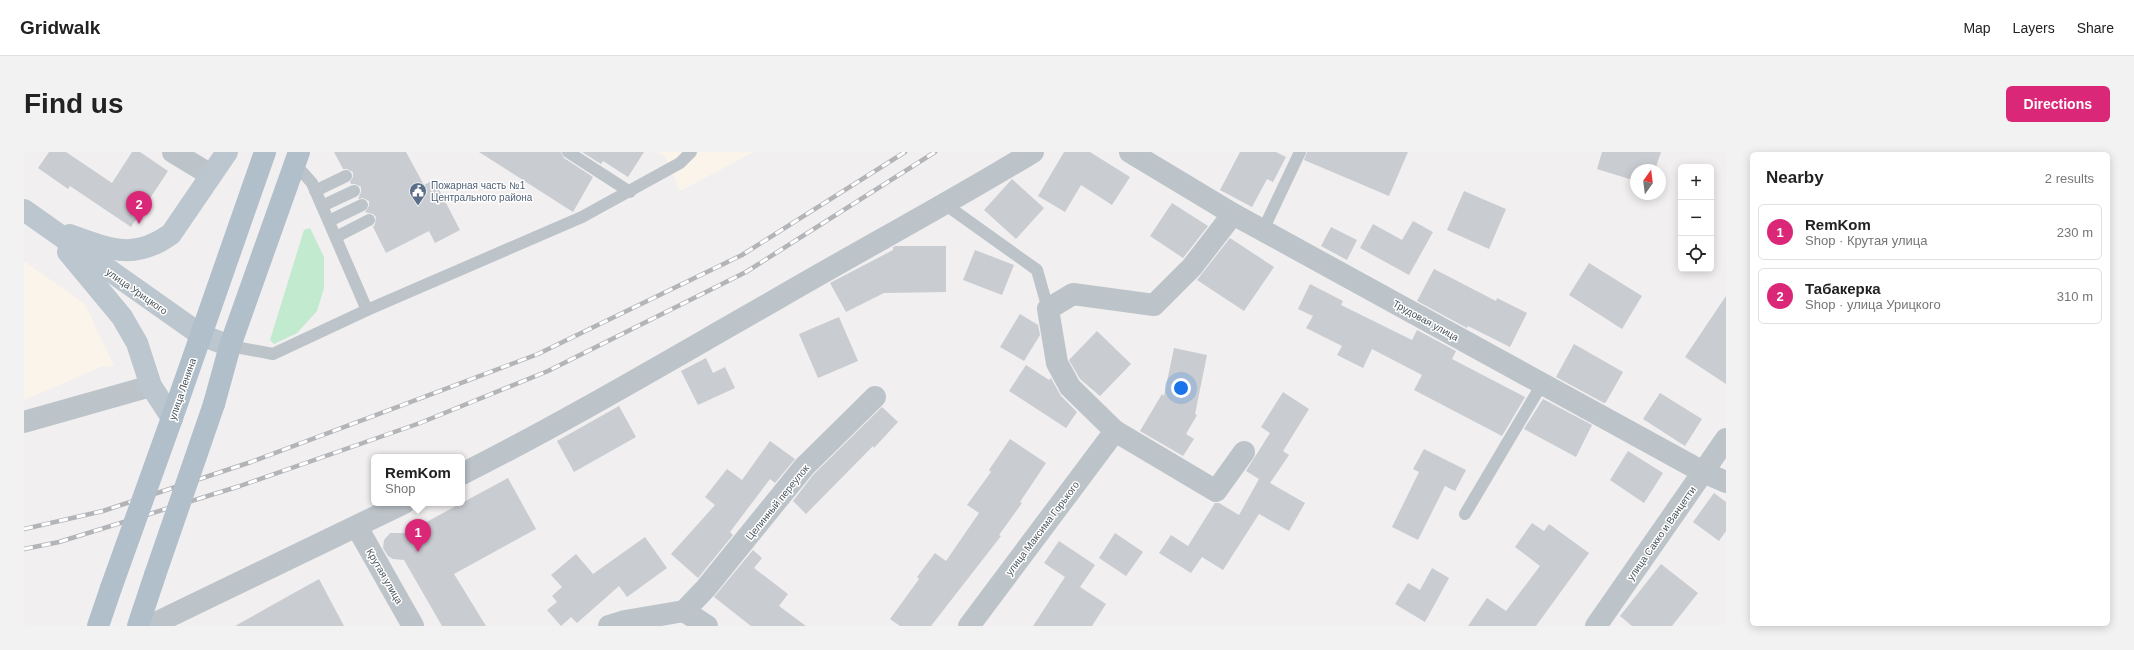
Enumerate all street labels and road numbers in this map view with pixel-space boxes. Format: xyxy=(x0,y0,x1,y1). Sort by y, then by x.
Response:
street label: улица Урицкого xyxy=(104,266,170,317)
street label: Трудовая улица xyxy=(1391,298,1461,343)
street label: улица Ленина xyxy=(167,356,198,421)
street label: Целинный переулок xyxy=(744,462,811,542)
street label: улица Максима Горького xyxy=(1003,479,1082,577)
street label: улица Сакко и Ванцетти xyxy=(1625,484,1698,582)
street label: Крутая улица xyxy=(364,547,405,606)

